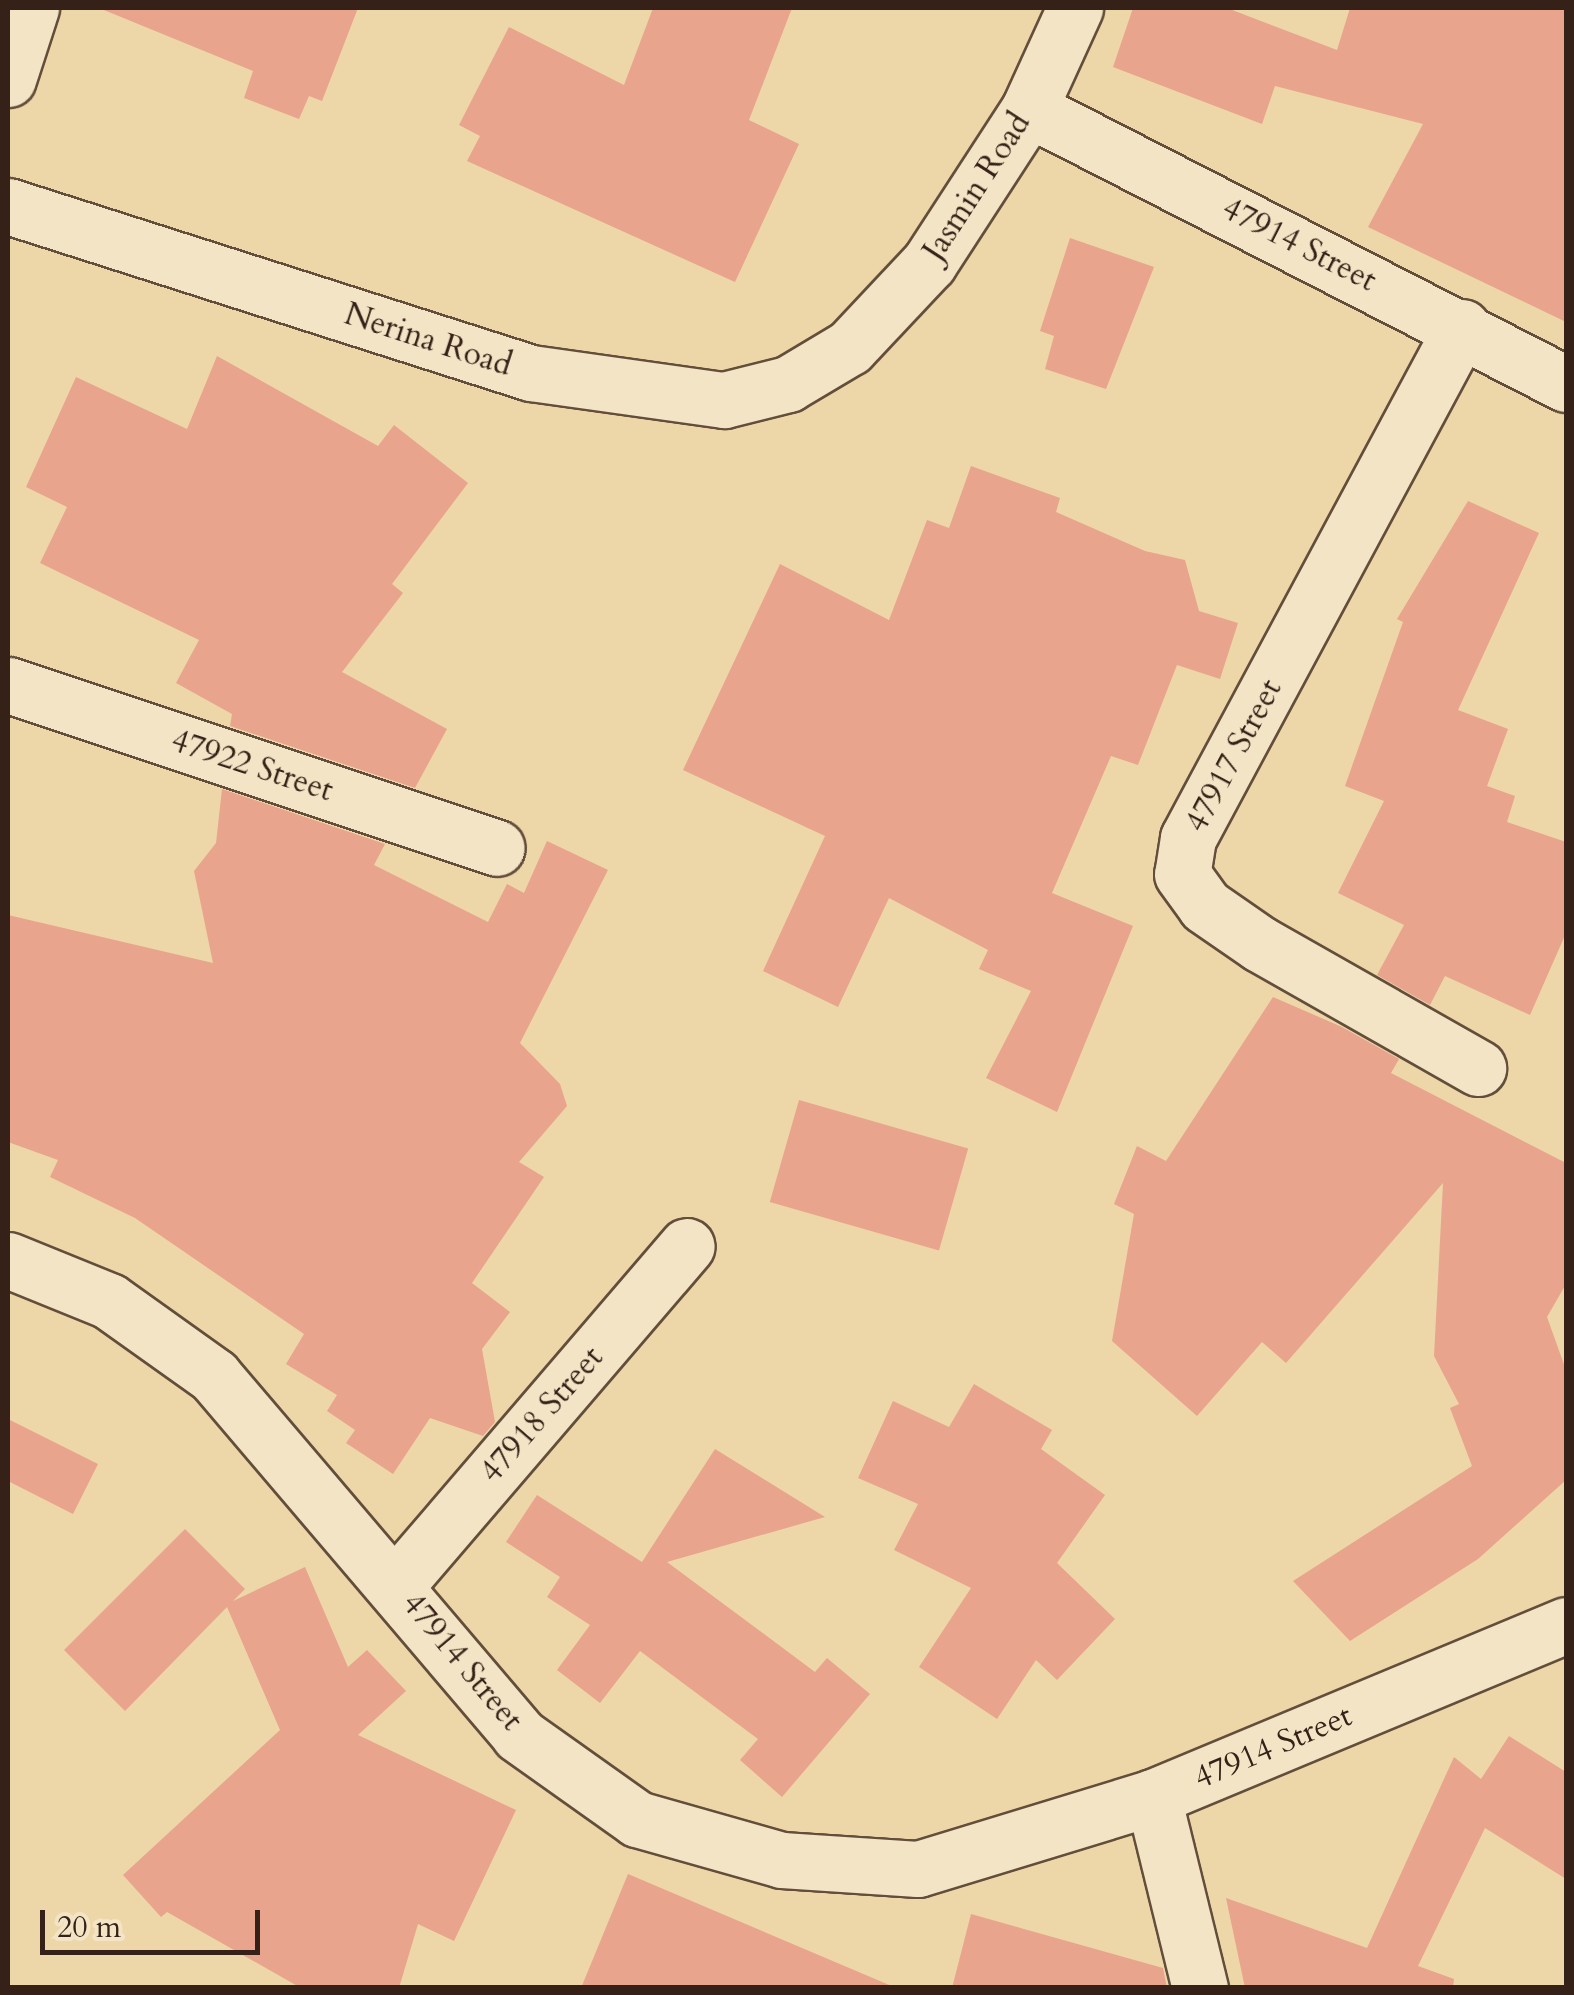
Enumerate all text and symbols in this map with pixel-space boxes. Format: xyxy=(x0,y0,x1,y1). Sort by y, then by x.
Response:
street label: Jasmin Road xyxy=(915,106,1039,268)
street label: 47914 Street xyxy=(1216,190,1382,300)
street label: Nerina Road xyxy=(340,295,516,385)
street label: 47917 Street xyxy=(1178,673,1290,839)
street label: 47922 Street xyxy=(166,722,338,810)
street label: 47918 Street xyxy=(473,1339,611,1491)
street label: 47914 Street xyxy=(393,1585,531,1739)
street label: 47914 Street xyxy=(1188,1697,1358,1797)
scale bar xyxy=(45,1890,265,1952)
text: 20 m xyxy=(57,1907,121,1948)

